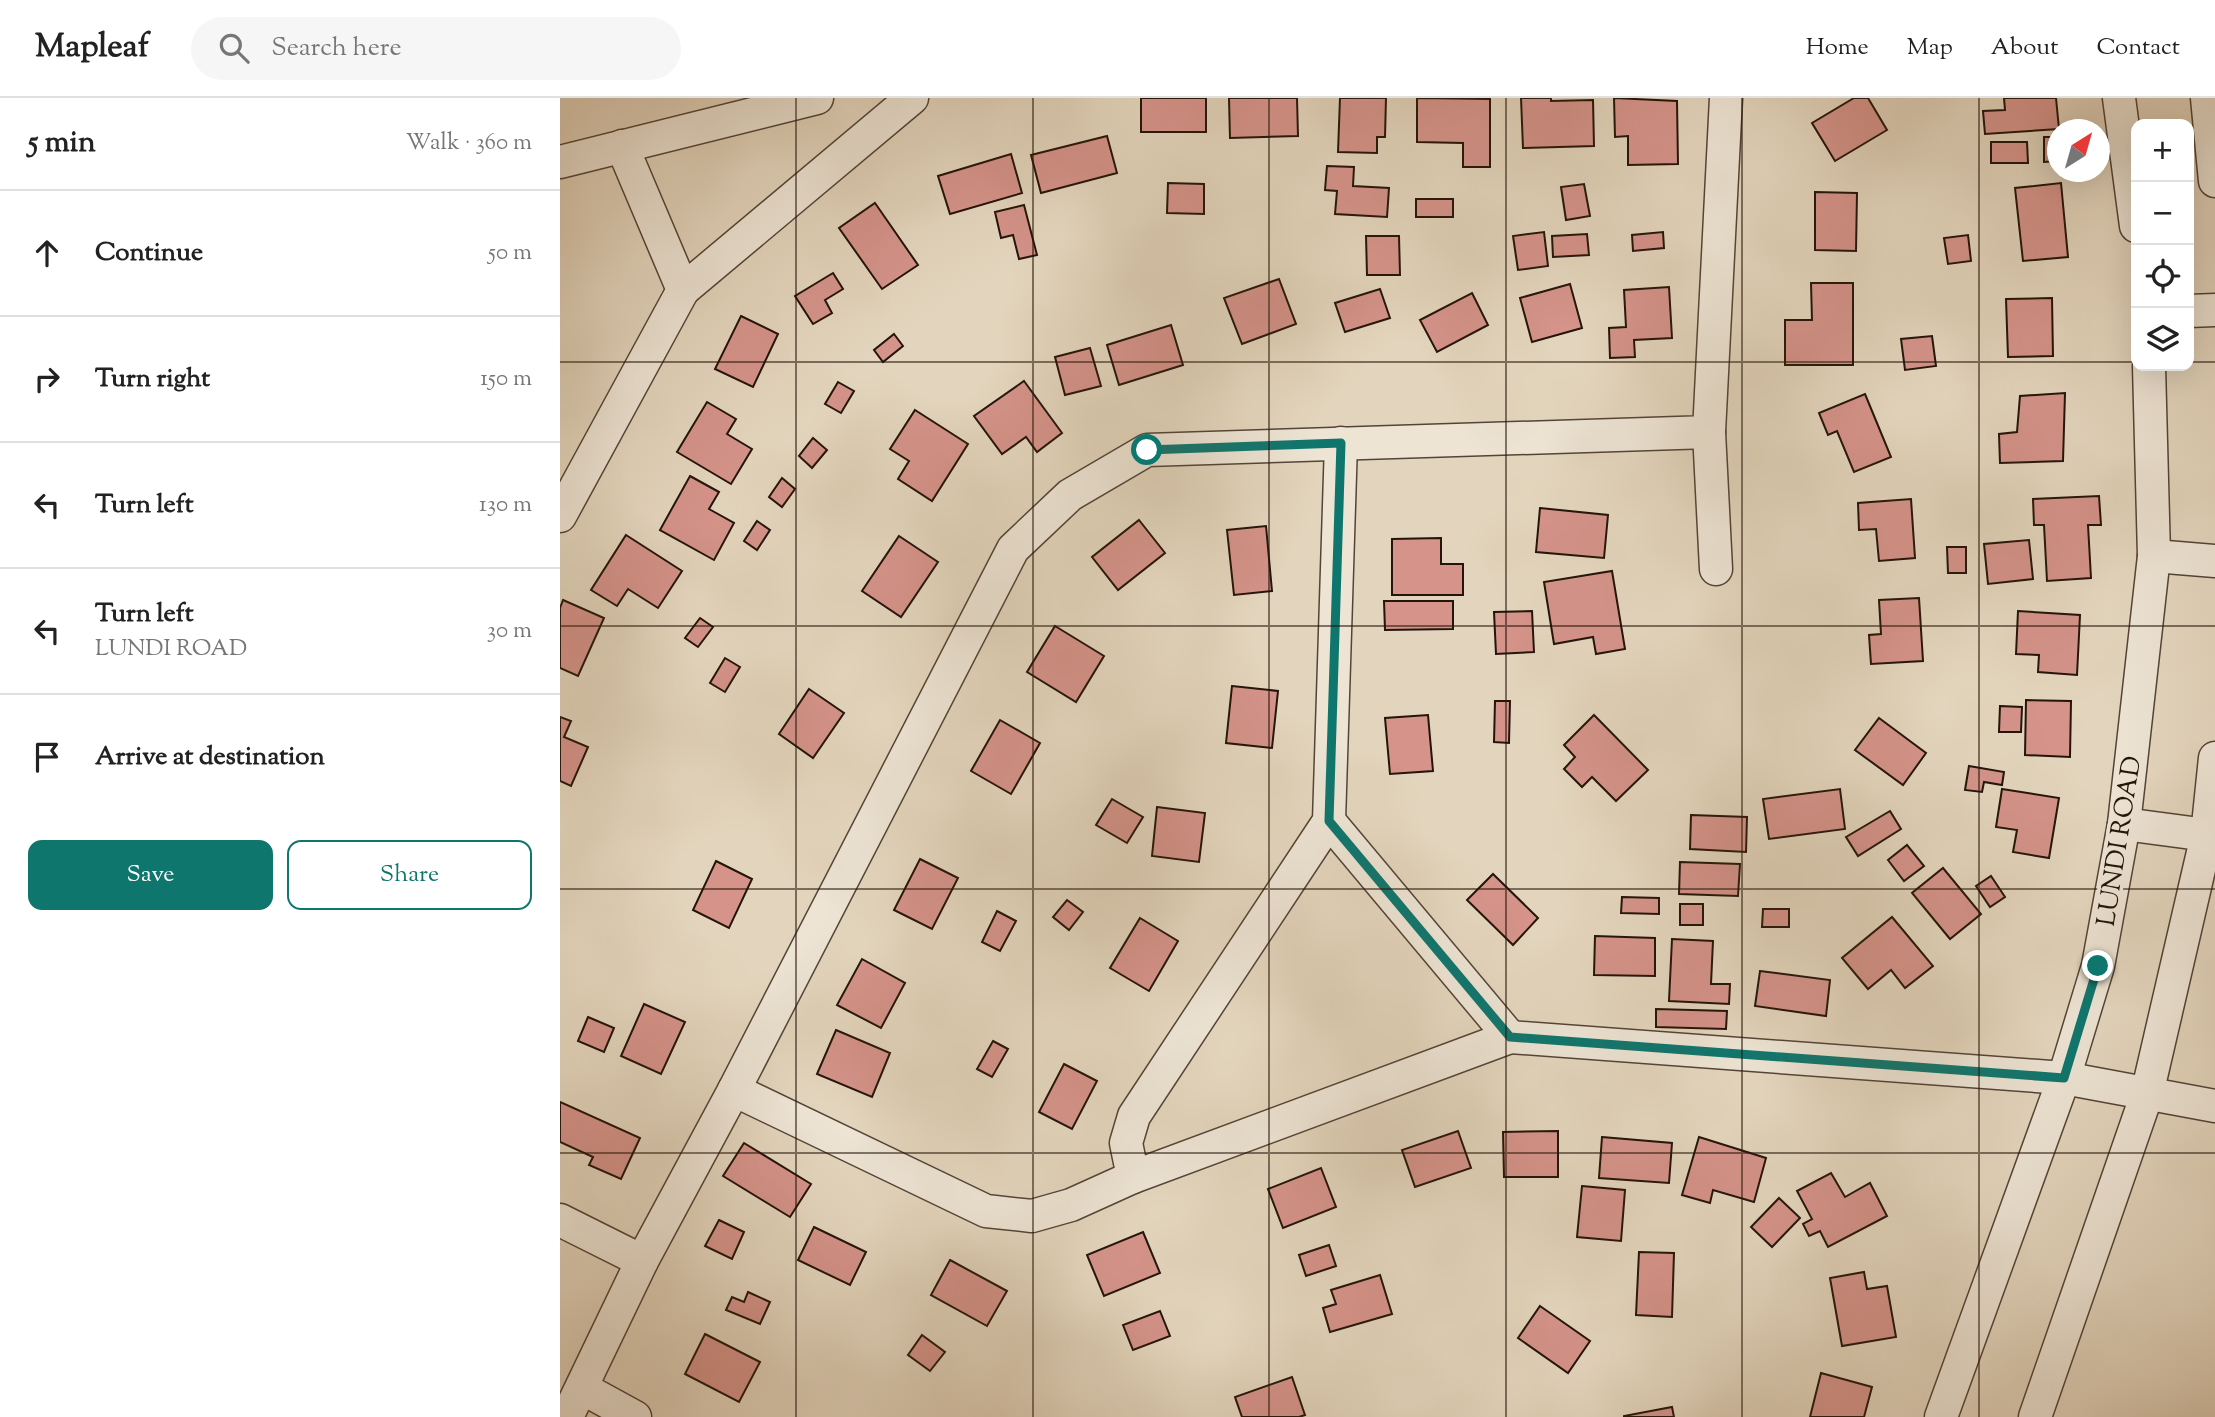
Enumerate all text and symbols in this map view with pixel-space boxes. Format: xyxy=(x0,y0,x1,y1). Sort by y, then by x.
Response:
search box xyxy=(191,17,681,80)
text: Mapleaf xyxy=(35,24,149,72)
icon: search xyxy=(215,29,253,67)
text: Search here xyxy=(271,30,402,67)
text: Home xyxy=(1806,31,1869,65)
text: Map xyxy=(1907,31,1953,65)
text: About xyxy=(1991,31,2058,65)
text: Contact xyxy=(2096,31,2180,65)
north arrow xyxy=(2047,119,2110,182)
map controls xyxy=(2131,119,2194,371)
button: + xyxy=(2131,119,2194,182)
text: 5 min xyxy=(28,122,96,165)
text: Walk · 360 m xyxy=(406,127,532,160)
button: − xyxy=(2131,182,2194,245)
icon: ahead xyxy=(28,234,66,272)
text: Continue xyxy=(95,235,203,272)
text: 50 m xyxy=(488,237,532,270)
button: locate xyxy=(2131,245,2194,308)
button: layers xyxy=(2131,308,2194,371)
icon: right xyxy=(28,360,66,398)
text: Turn right xyxy=(95,361,210,398)
text: 150 m xyxy=(480,363,532,396)
route start xyxy=(1131,434,1162,465)
icon: left xyxy=(28,486,66,524)
text: Turn left xyxy=(95,487,194,524)
text: 130 m xyxy=(479,489,532,522)
text: Turn left xyxy=(95,596,194,633)
icon: left xyxy=(28,612,66,650)
text: 30 m xyxy=(487,615,532,648)
text: LUNDI ROAD xyxy=(95,633,247,666)
icon: arrive xyxy=(28,738,66,776)
text: Arrive at destination xyxy=(95,739,325,776)
street label: LUNDI ROAD xyxy=(2089,754,2152,929)
button: Save xyxy=(28,840,273,910)
button: Share xyxy=(287,840,532,910)
route end xyxy=(2082,950,2113,981)

